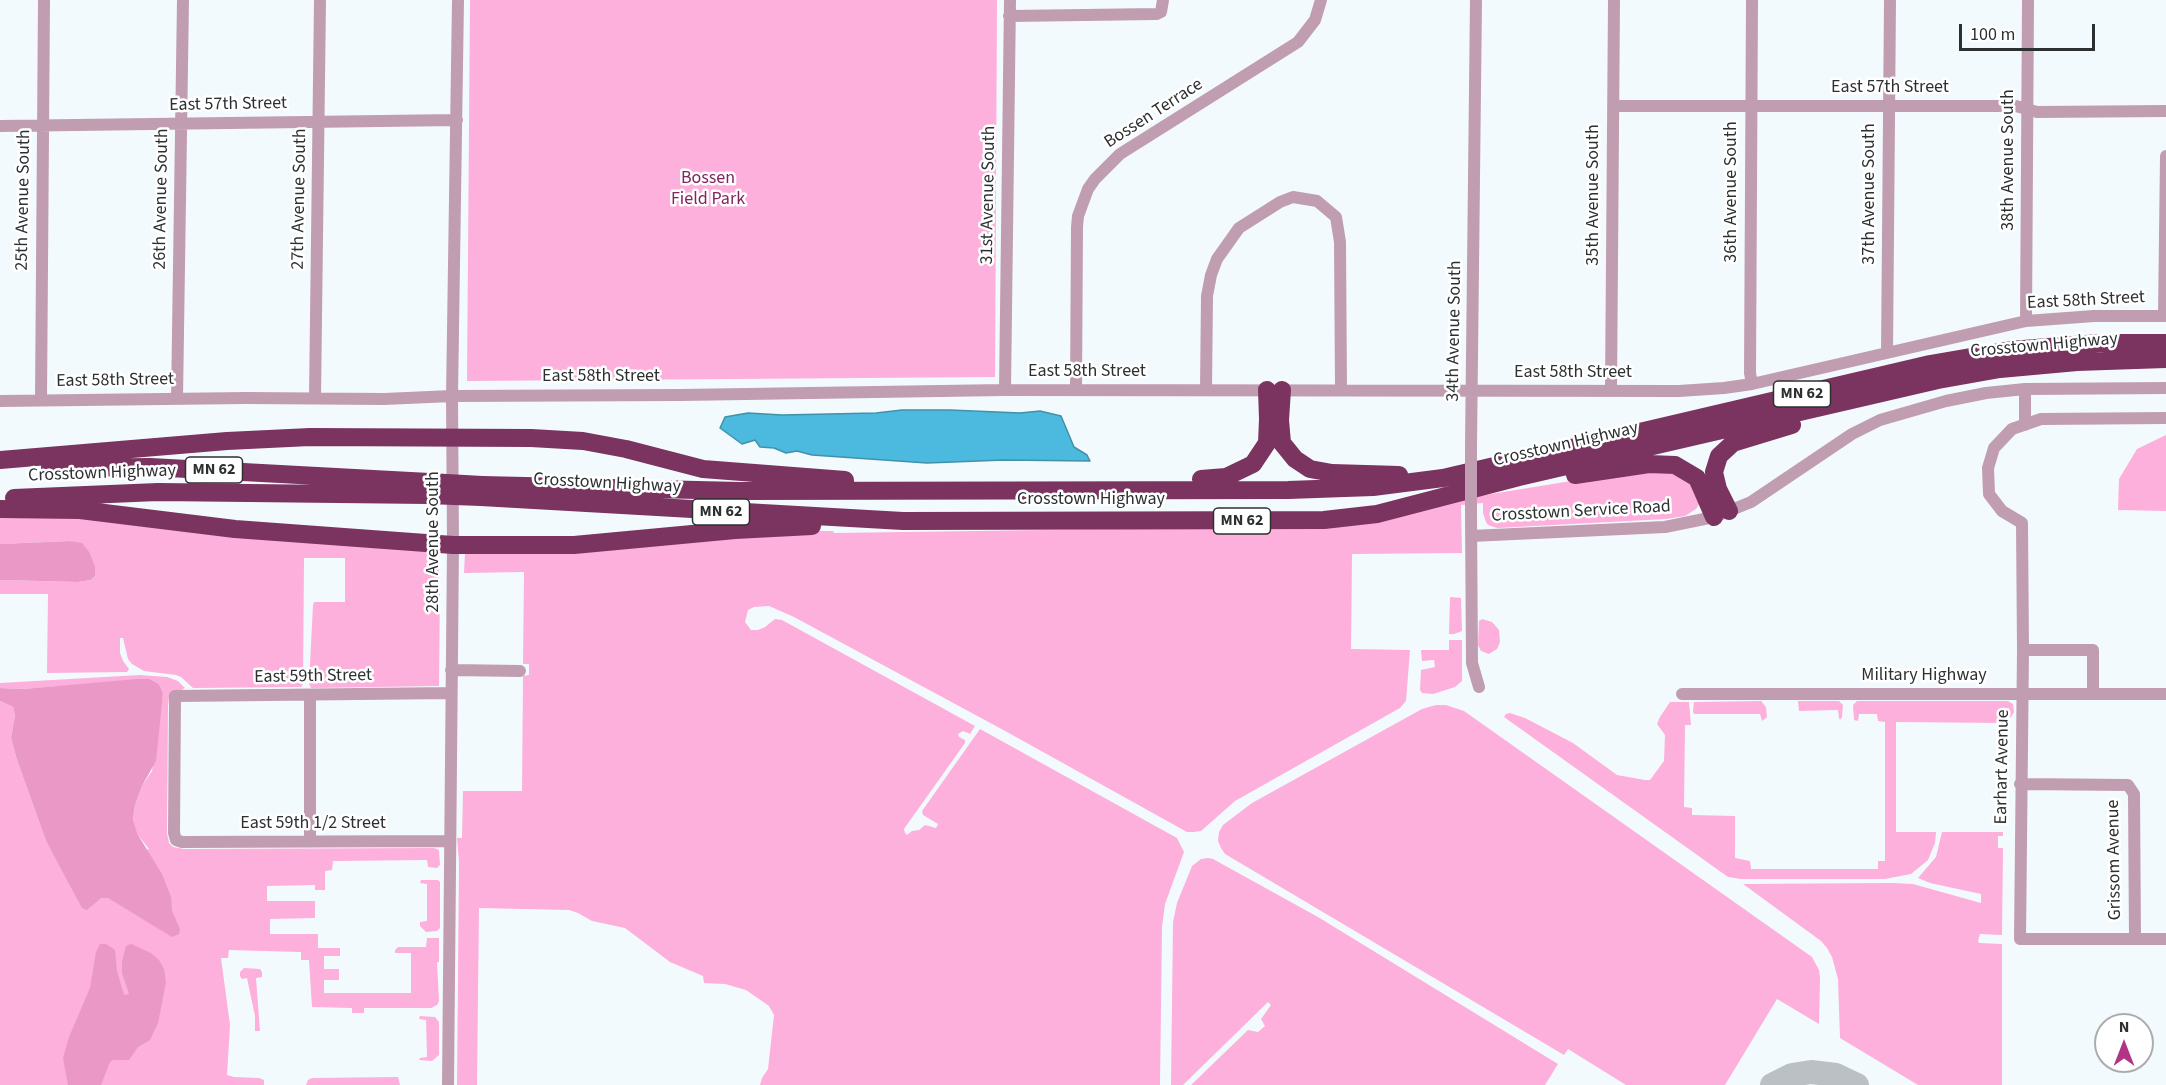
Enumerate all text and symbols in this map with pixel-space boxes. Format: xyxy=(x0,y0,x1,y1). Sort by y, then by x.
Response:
scale bar xyxy=(1962,12,2098,50)
text: 100 m xyxy=(1970,22,2015,47)
street label: Bossen Terrace xyxy=(1101,74,1207,154)
street label: East 57th Street xyxy=(1831,77,1949,99)
street label: 38th Avenue South xyxy=(1998,89,2020,231)
street label: East 57th Street xyxy=(169,93,287,117)
street label: 36th Avenue South xyxy=(1721,121,1743,263)
street label: 37th Avenue South xyxy=(1859,123,1881,265)
street label: 35th Avenue South xyxy=(1583,124,1605,266)
street label: 31st Avenue South xyxy=(977,125,1001,265)
street label: 26th Avenue South xyxy=(150,128,174,270)
street label: 27th Avenue South xyxy=(288,128,312,270)
street label: 25th Avenue South xyxy=(12,129,36,271)
park label: Bossen Field Park xyxy=(671,168,745,210)
street label: 34th Avenue South xyxy=(1443,260,1467,402)
street label: East 58th Street xyxy=(2027,287,2145,315)
street label: Crosstown Highway xyxy=(1969,329,2119,363)
street label: East 58th Street xyxy=(1028,361,1146,383)
street label: East 58th Street xyxy=(1514,362,1632,384)
street label: East 58th Street xyxy=(542,366,660,388)
street label: East 58th Street xyxy=(56,369,174,393)
road number: MN 62 xyxy=(1774,381,1830,407)
street label: Crosstown Highway xyxy=(1491,418,1641,472)
road number: MN 62 xyxy=(186,457,242,483)
street label: Crosstown Highway xyxy=(28,461,176,487)
street label: Crosstown Highway xyxy=(533,469,681,499)
street label: 28th Avenue South xyxy=(423,471,445,613)
street label: Crosstown Highway xyxy=(1017,489,1165,511)
street label: Crosstown Service Road xyxy=(1491,497,1671,527)
road number: MN 62 xyxy=(692,499,750,525)
road number: MN 62 xyxy=(1214,508,1270,534)
street label: East 59th Street xyxy=(254,665,372,689)
street label: Military Highway xyxy=(1861,665,1987,687)
street label: Earhart Avenue xyxy=(1991,709,2015,825)
street label: Grissom Avenue xyxy=(2103,800,2127,920)
street label: East 59th 1/2 Street xyxy=(240,813,386,835)
north arrow xyxy=(2094,1013,2154,1073)
text: N xyxy=(2119,1016,2129,1038)

